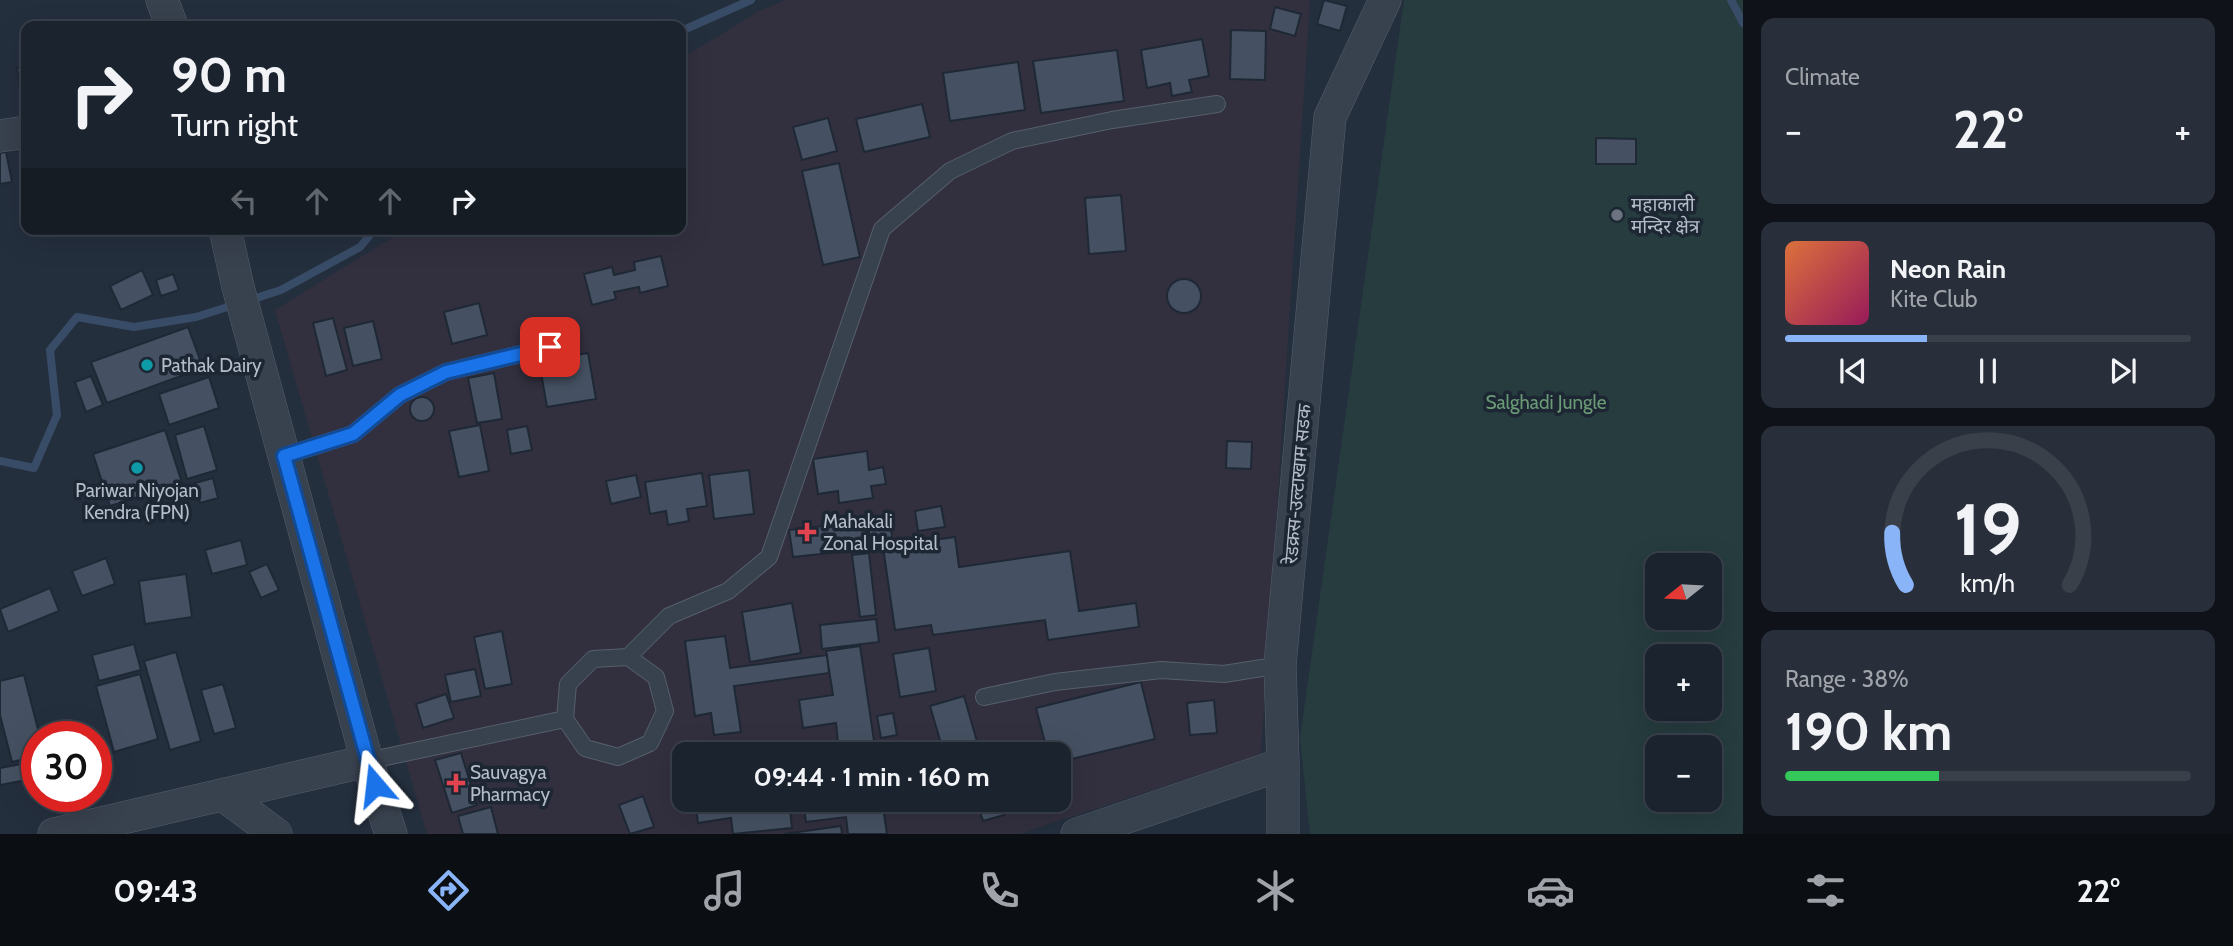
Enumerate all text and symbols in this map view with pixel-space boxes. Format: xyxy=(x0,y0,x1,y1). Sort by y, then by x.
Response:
text: 90 m xyxy=(171,45,287,104)
icon: right xyxy=(56,49,147,140)
text: Climate xyxy=(1785,63,1860,91)
text: 22° xyxy=(1953,98,2023,161)
text: Turn right xyxy=(171,105,298,144)
text: − xyxy=(1785,107,1802,154)
text: + xyxy=(2174,107,2191,154)
icon: left xyxy=(225,182,263,220)
icon: ahead xyxy=(298,182,336,220)
icon: ahead xyxy=(371,182,409,220)
icon: right xyxy=(444,182,482,220)
place label: महाकाली मन्दिर क्षेत्र xyxy=(1631,193,1700,238)
marker: महाकाली मन्दिर क्षेत्र xyxy=(1609,207,1625,223)
text: Neon Rain xyxy=(1890,253,2006,285)
text: Kite Club xyxy=(1890,285,1977,313)
pin xyxy=(520,317,580,377)
icon: arrive xyxy=(531,328,569,366)
icon: previous xyxy=(1834,352,1872,390)
icon: pause xyxy=(1969,352,2007,390)
icon: next xyxy=(2104,352,2142,390)
place label: Pathak Dairy xyxy=(161,354,262,377)
marker: Pathak Dairy xyxy=(139,357,155,373)
park label: Salghadi Jungle xyxy=(1485,391,1607,414)
street label: रेडक्रस-उल्टाखाम सडक xyxy=(1279,403,1316,565)
marker: Pariwar Niyojan Kendra (FPN) xyxy=(129,460,145,476)
place label: Pariwar Niyojan Kendra (FPN) xyxy=(75,479,199,524)
text: 19 xyxy=(1954,485,2022,573)
place label: Mahakali Zonal Hospital xyxy=(823,510,938,555)
marker: Mahakali Zonal Hospital xyxy=(797,522,817,542)
north arrow xyxy=(1645,553,1722,630)
map controls xyxy=(1645,553,1722,812)
text: km/h xyxy=(1961,568,2015,598)
button: + xyxy=(1645,644,1722,721)
text: Range · 38% xyxy=(1785,665,1909,693)
text: 190 km xyxy=(1785,700,1952,763)
speed limit sign: 30 xyxy=(21,721,112,812)
button: − xyxy=(1645,735,1722,812)
position arrow xyxy=(338,748,412,822)
place label: Sauvagya Pharmacy xyxy=(470,761,551,806)
text: 09:44 · 1 min · 160 m xyxy=(753,761,990,793)
marker: Sauvagya Pharmacy xyxy=(448,775,464,791)
icon: directions xyxy=(424,866,473,915)
icon: music xyxy=(700,866,749,915)
icon: phone xyxy=(975,866,1024,915)
icon: climate xyxy=(1251,866,1300,915)
icon: car xyxy=(1526,866,1575,915)
icon: filters xyxy=(1801,866,1850,915)
text: 09:43 xyxy=(113,871,198,910)
text: 22° xyxy=(2077,871,2120,910)

